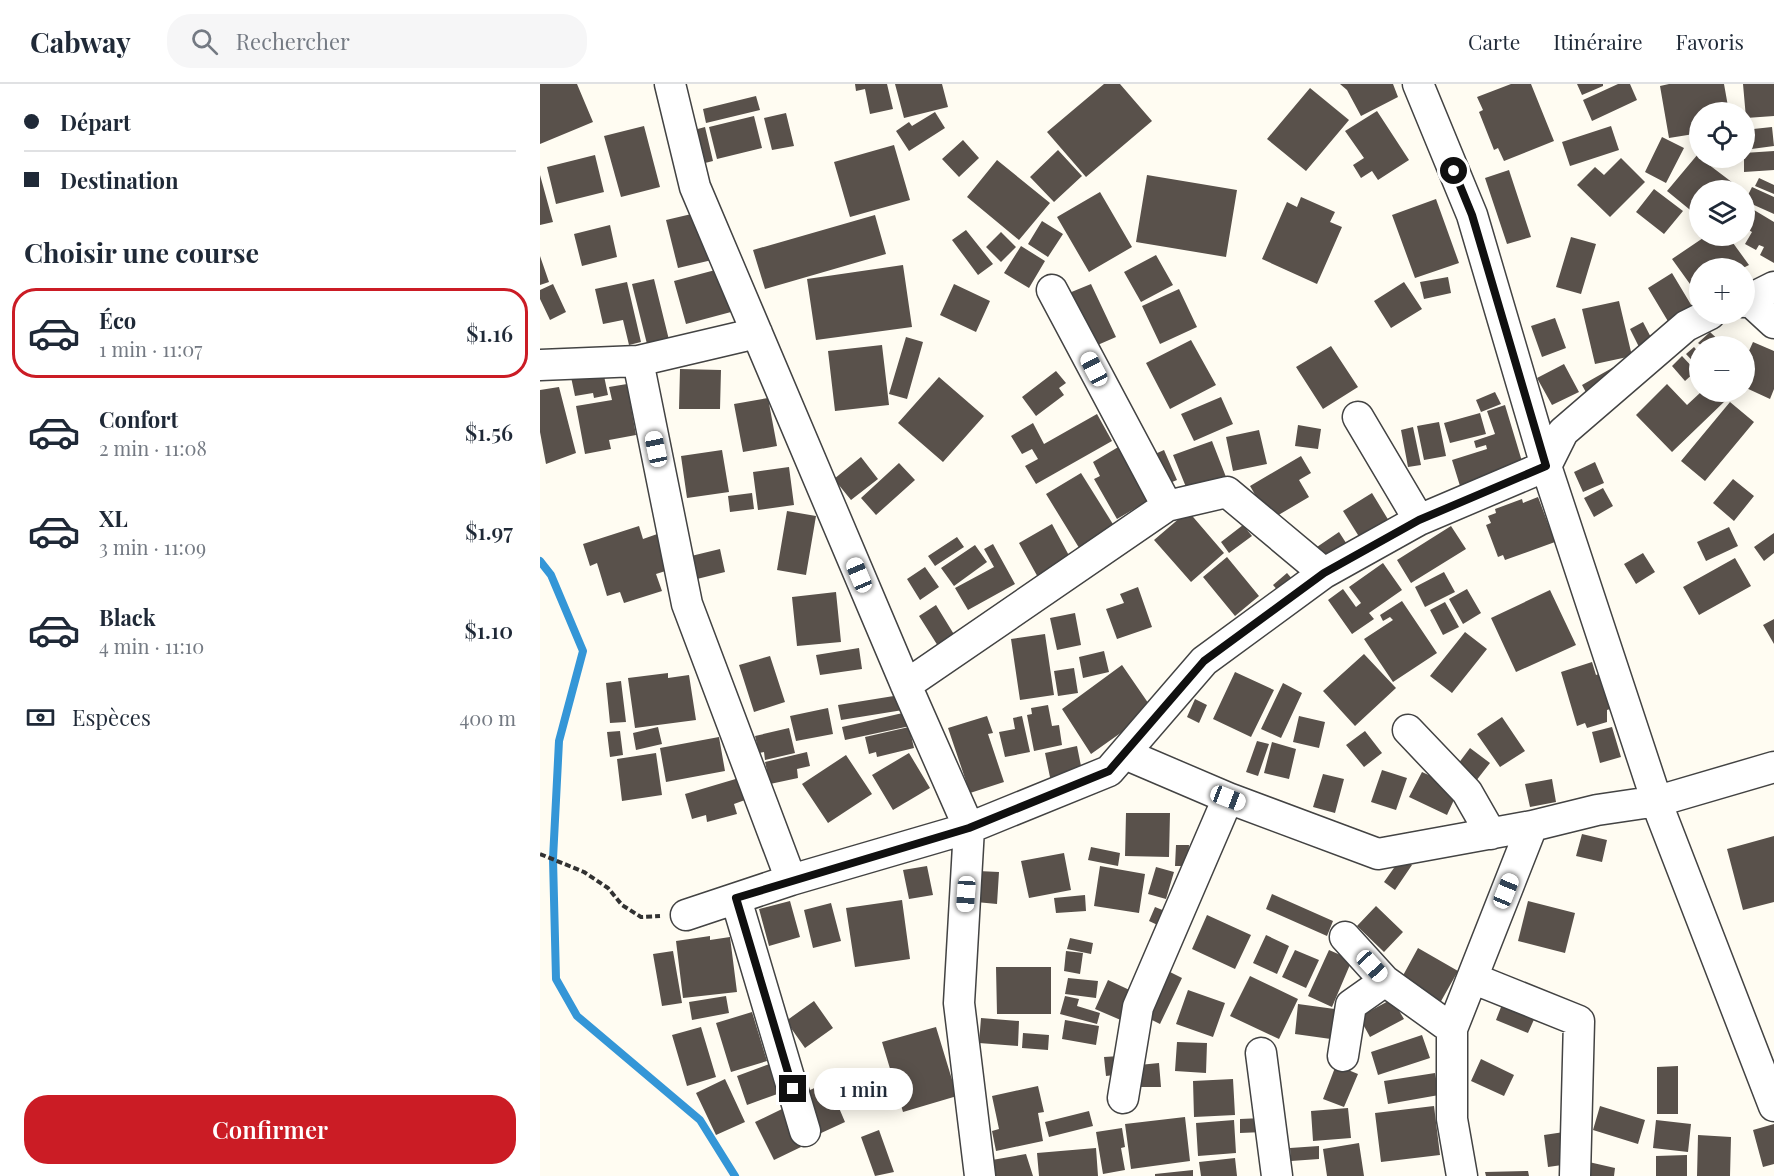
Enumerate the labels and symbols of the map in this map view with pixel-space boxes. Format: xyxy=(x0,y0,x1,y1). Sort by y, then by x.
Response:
route start xyxy=(1440,157,1467,184)
car xyxy=(1078,349,1110,389)
car xyxy=(643,430,669,468)
car xyxy=(844,555,874,595)
car xyxy=(1208,783,1248,813)
car xyxy=(1491,871,1521,911)
car xyxy=(956,875,976,913)
car xyxy=(1353,947,1391,985)
callout: 1 min xyxy=(814,1068,913,1110)
route end xyxy=(779,1075,806,1102)

